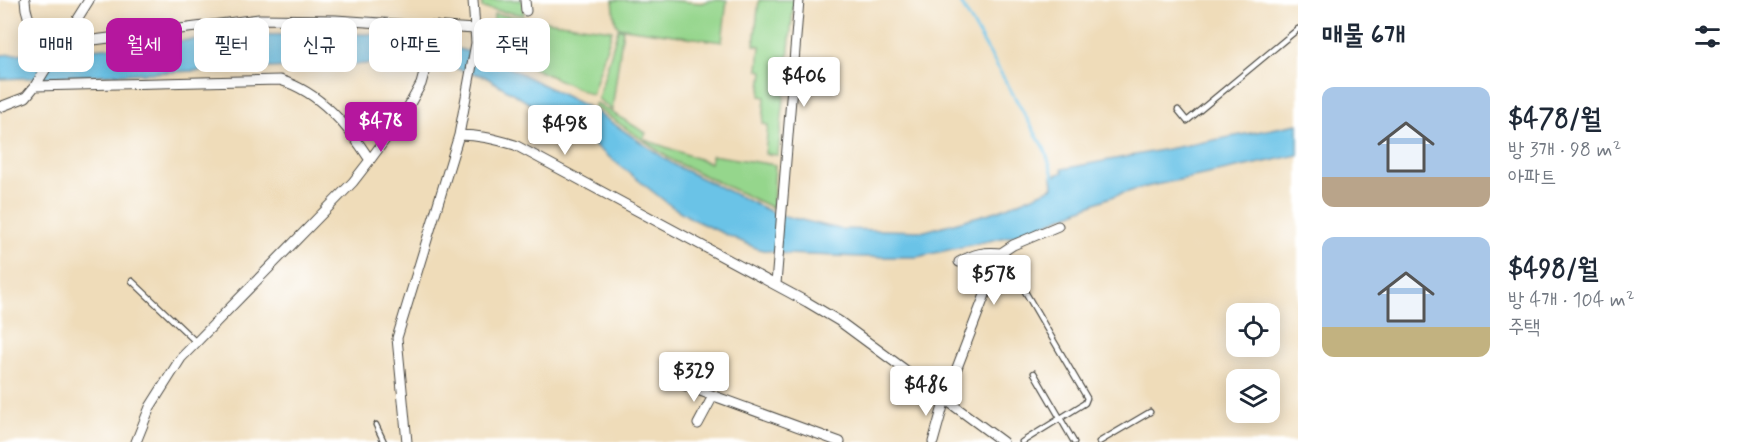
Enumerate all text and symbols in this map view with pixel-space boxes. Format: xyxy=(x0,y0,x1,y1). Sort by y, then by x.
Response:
chip: 매매 xyxy=(18,18,94,72)
chip: 월세 xyxy=(106,18,182,72)
chip: 필터 xyxy=(194,18,269,72)
chip: 신규 xyxy=(281,18,357,72)
chip: 아파트 xyxy=(369,18,462,72)
chip: 주택 xyxy=(474,18,550,72)
text: 매물 6개 xyxy=(1322,19,1405,53)
icon: filters xyxy=(1691,20,1724,53)
pin: $406 xyxy=(768,57,840,108)
text: $406 xyxy=(782,63,826,90)
pin: $478 xyxy=(345,102,417,153)
text: $478/월 xyxy=(1508,103,1601,137)
pin: $498 xyxy=(529,105,601,156)
text: $478 xyxy=(359,108,403,135)
text: $498 xyxy=(542,111,588,138)
icon: home xyxy=(1370,111,1442,183)
text: 방 3개 · 98 m² xyxy=(1508,137,1621,164)
text: 아파트 xyxy=(1508,164,1556,191)
text: $498/월 xyxy=(1508,253,1598,287)
pin: $578 xyxy=(958,255,1030,306)
text: $578 xyxy=(972,261,1016,288)
icon: home xyxy=(1370,261,1442,333)
text: 방 4개 · 104 m² xyxy=(1508,287,1635,314)
map controls xyxy=(1226,303,1280,423)
button: locate xyxy=(1226,303,1280,357)
text: 주택 xyxy=(1508,314,1540,341)
pin: $329 xyxy=(658,352,730,403)
text: $329 xyxy=(673,358,715,385)
pin: $486 xyxy=(890,366,962,417)
button: layers xyxy=(1226,369,1280,423)
text: $486 xyxy=(904,372,948,399)

